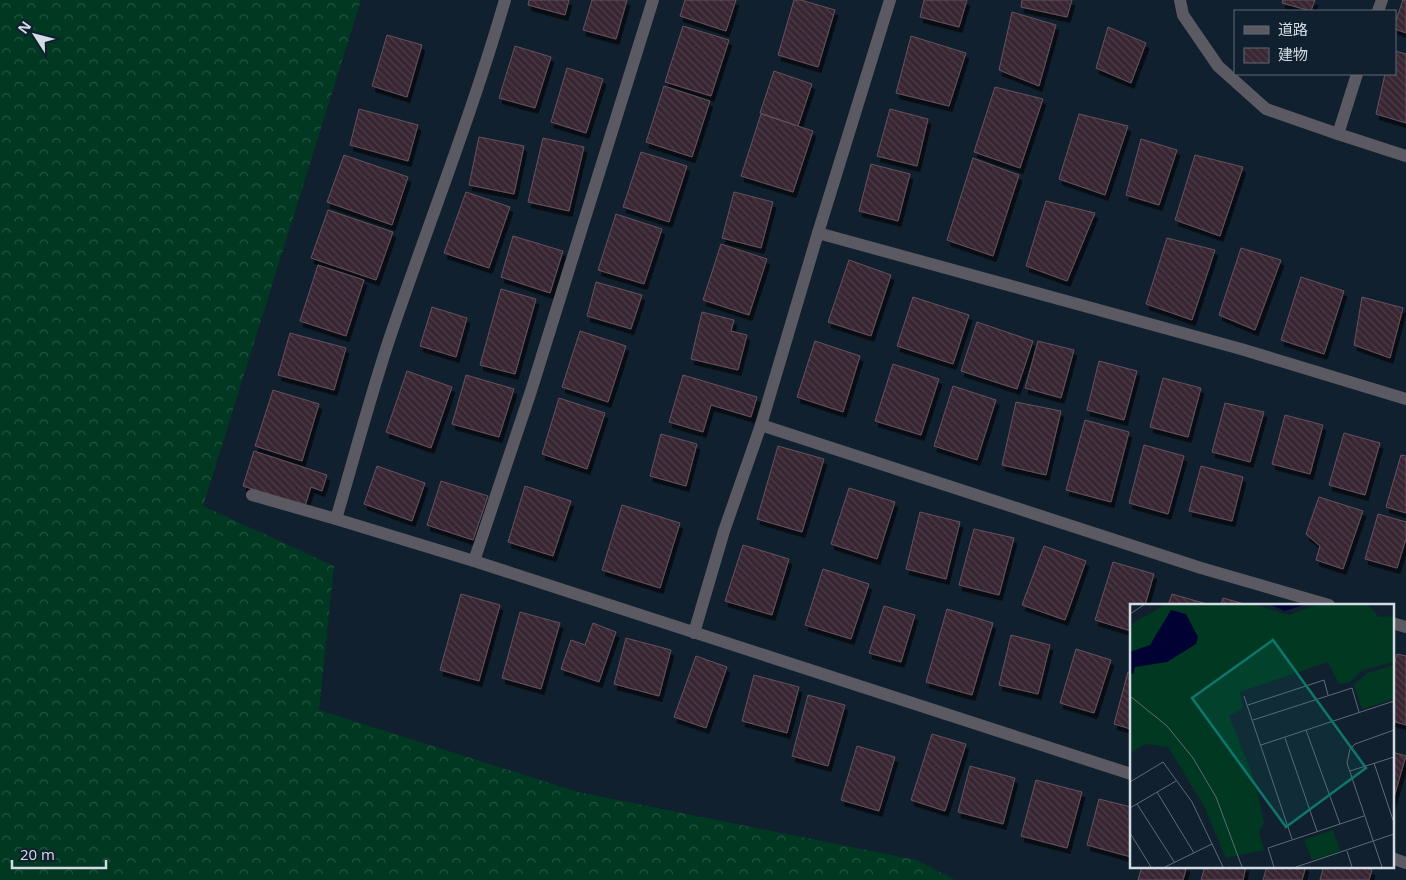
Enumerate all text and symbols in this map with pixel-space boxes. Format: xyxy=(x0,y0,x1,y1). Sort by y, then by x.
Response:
north arrow xyxy=(10,10,60,60)
legend xyxy=(1234,10,1396,75)
text: N xyxy=(13,17,35,37)
text: 道路 xyxy=(1278,19,1308,39)
text: 建物 xyxy=(1278,44,1308,64)
inset map xyxy=(1130,604,1394,868)
scale bar xyxy=(12,838,106,870)
text: 20 m xyxy=(20,844,55,864)

